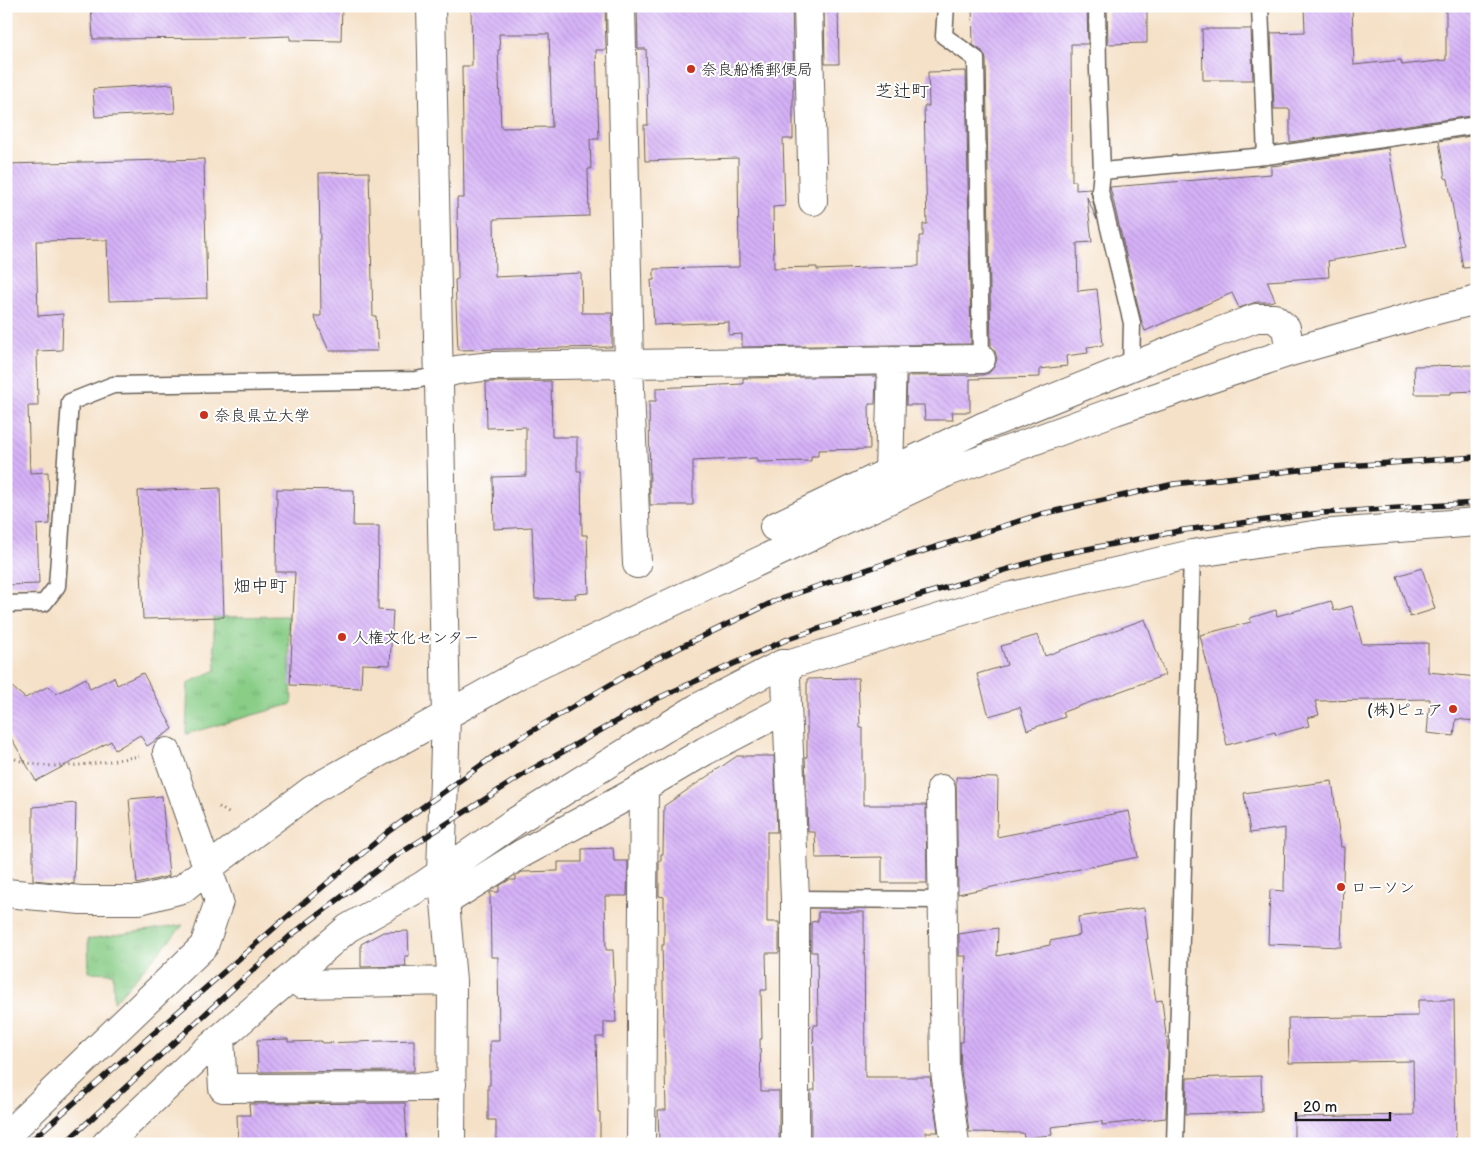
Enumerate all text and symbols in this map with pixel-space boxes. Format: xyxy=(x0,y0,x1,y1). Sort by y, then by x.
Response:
place label: 奈良船橋郵便局 xyxy=(701,61,813,80)
marker: 奈良船橋郵便局 xyxy=(685,63,697,75)
district label: 芝辻町 xyxy=(875,81,929,102)
place label: 奈良県立大学 xyxy=(214,407,310,426)
marker: 奈良県立大学 xyxy=(198,409,210,421)
district label: 畑中町 xyxy=(233,576,287,597)
place label: 人権文化センター xyxy=(352,629,479,648)
marker: 人権文化センター xyxy=(336,631,348,643)
place label: (株)ピュア xyxy=(1367,701,1443,720)
marker: (株)ピュア xyxy=(1447,703,1459,715)
place label: ローソン xyxy=(1351,879,1415,898)
marker: ローソン xyxy=(1335,881,1347,893)
scale bar xyxy=(1296,1090,1389,1122)
text: 20 m xyxy=(1303,1098,1337,1117)

